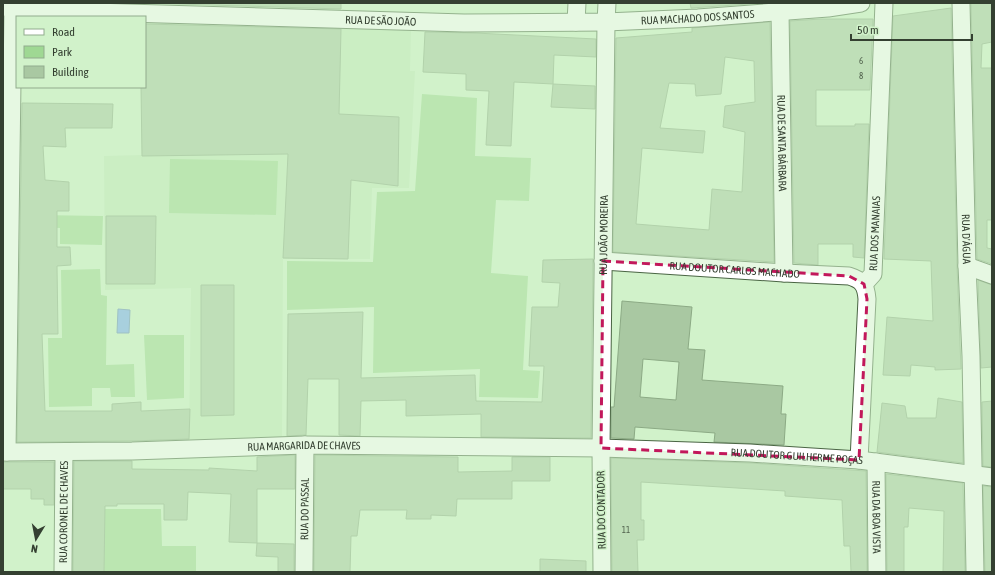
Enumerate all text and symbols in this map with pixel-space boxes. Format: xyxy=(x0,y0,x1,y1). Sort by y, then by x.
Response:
street label: RUA MACHADO DOS SANTOS xyxy=(641,8,755,26)
street label: RUA DE SÃO JOÃO xyxy=(345,13,416,28)
legend xyxy=(16,16,146,88)
scale bar xyxy=(851,16,972,42)
text: 50 m xyxy=(857,23,879,37)
text: Road xyxy=(52,25,75,39)
text: Park xyxy=(52,45,73,59)
house number: 6 xyxy=(859,56,863,66)
text: Building xyxy=(52,65,90,79)
house number: 8 xyxy=(859,71,863,81)
street label: RUA DE SANTA BÁRBARA xyxy=(775,95,789,192)
street label: RUA JOÃO MOREIRA xyxy=(597,194,610,275)
street label: RUA DOS MANAIAS xyxy=(867,195,882,271)
street label: RUA D'ÁGUA xyxy=(960,214,973,265)
street label: RUA DOUTOR CARLOS MACHADO xyxy=(669,259,800,280)
street label: RUA MARGARIDA DE CHAVES xyxy=(247,439,361,453)
street label: RUA DOUTOR GUILHERME POÇAS xyxy=(730,446,864,466)
street label: RUA CORONEL DE CHAVES xyxy=(57,460,70,563)
street label: RUA DO CONTADOR xyxy=(594,470,608,549)
street label: RUA DO PASSAL xyxy=(298,477,311,540)
street label: RUA DA BOA VISTA xyxy=(870,480,883,554)
north arrow xyxy=(16,519,56,559)
house number: 11 xyxy=(622,525,630,535)
text: N xyxy=(30,542,39,555)

